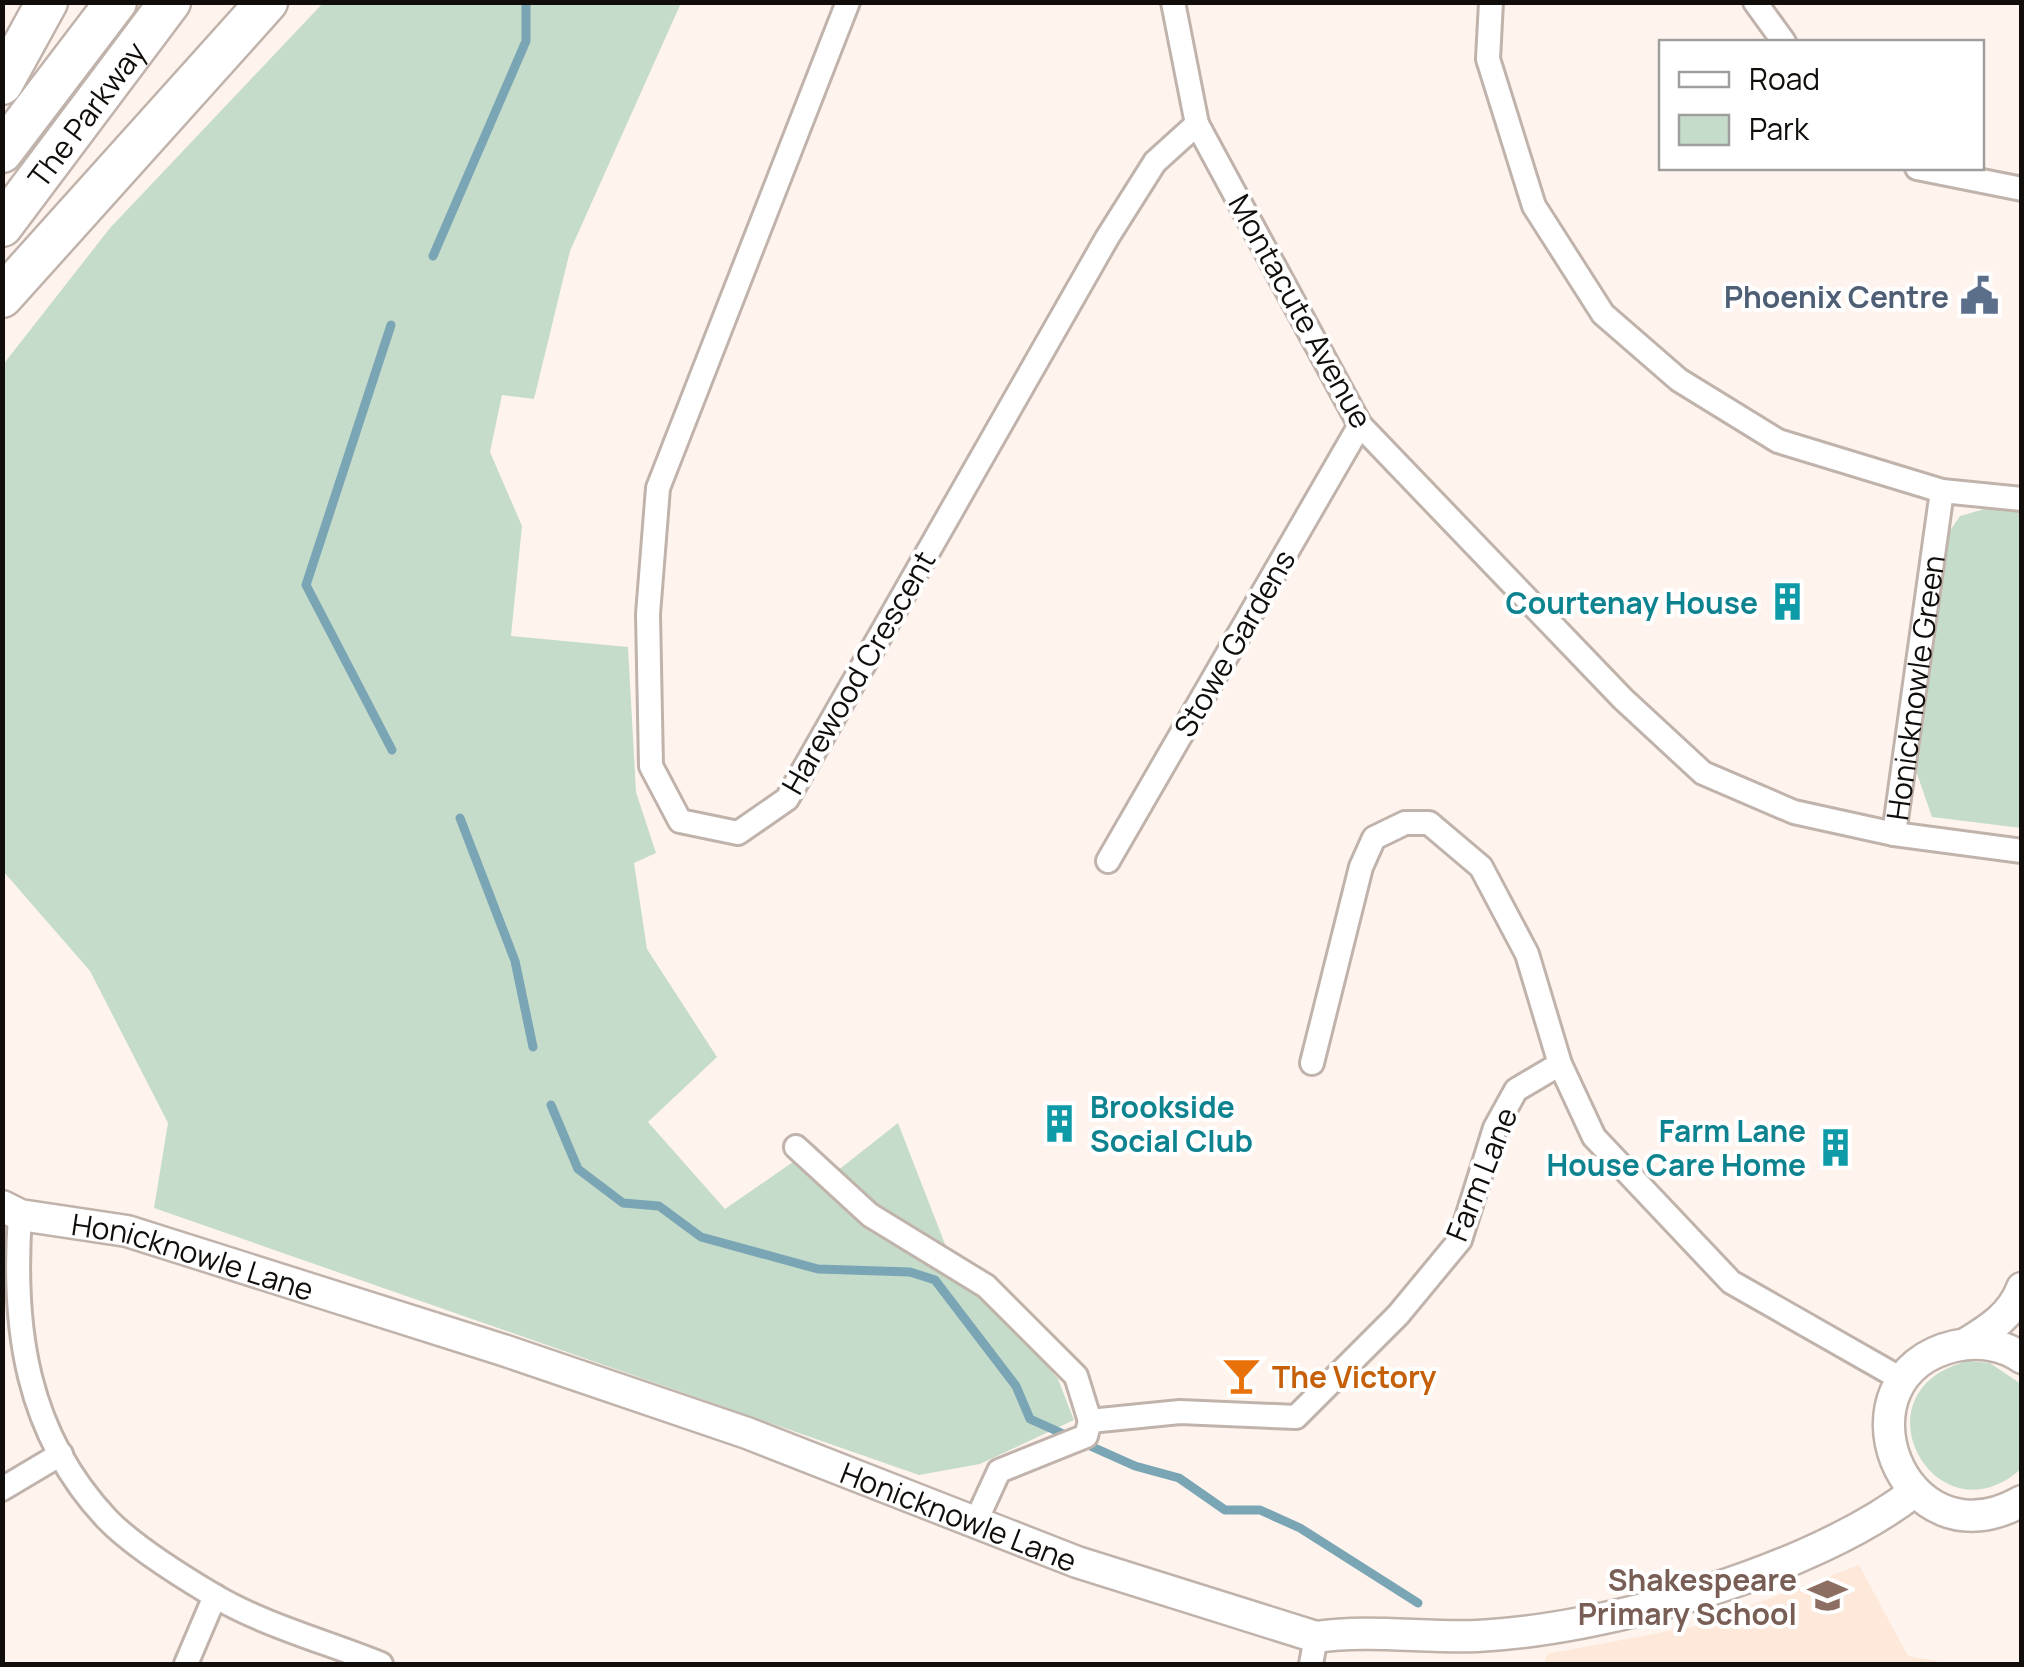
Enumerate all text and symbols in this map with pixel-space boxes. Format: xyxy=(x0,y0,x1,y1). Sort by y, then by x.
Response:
street label: The Parkway xyxy=(18,32,154,195)
legend xyxy=(1659,40,1984,170)
text: Road xyxy=(1749,58,1820,99)
text: Park xyxy=(1749,108,1810,149)
street label: Montacute Avenue xyxy=(1220,187,1382,435)
public building icon: Phoenix Centre xyxy=(1958,275,2000,317)
place label: Phoenix Centre xyxy=(1724,276,1949,317)
street label: Stowe Gardens xyxy=(1164,542,1304,744)
street label: Harewood Crescent xyxy=(772,543,944,801)
street label: Honicknowle Green xyxy=(1876,552,1953,823)
building icon: Courtenay House xyxy=(1767,581,1809,623)
place label: Courtenay House xyxy=(1506,582,1758,623)
place label: Brookside Social Club xyxy=(1090,1086,1253,1161)
street label: Farm Lane xyxy=(1436,1101,1526,1247)
building icon: Brookside Social Club xyxy=(1039,1102,1081,1144)
place label: Farm Lane House Care Home xyxy=(1547,1110,1806,1185)
building icon: Farm Lane House Care Home xyxy=(1815,1126,1857,1168)
street label: Honicknowle Lane xyxy=(69,1203,319,1309)
bar icon: The Victory xyxy=(1221,1355,1263,1397)
place label: The Victory xyxy=(1272,1356,1436,1397)
street label: Honicknowle Lane xyxy=(835,1451,1083,1581)
place label: Shakespeare Primary School xyxy=(1578,1559,1797,1634)
school or university icon: Shakespeare Primary School xyxy=(1806,1575,1848,1617)

